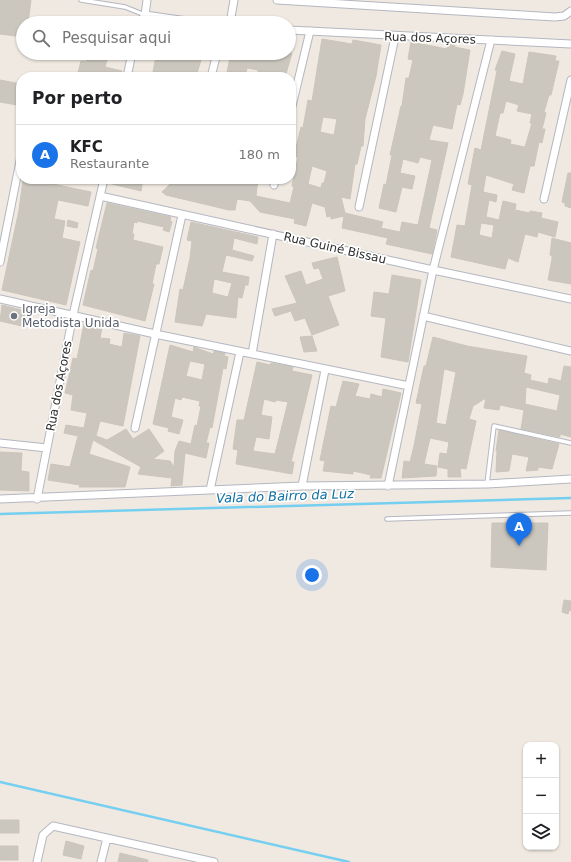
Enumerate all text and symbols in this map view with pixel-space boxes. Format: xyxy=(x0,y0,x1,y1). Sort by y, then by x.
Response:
search box xyxy=(16,16,296,60)
icon: search xyxy=(30,27,52,49)
text: Pesquisar aqui xyxy=(62,29,171,47)
street label: Rua dos Açores xyxy=(384,29,476,47)
text: Por perto xyxy=(32,88,122,108)
text: KFC xyxy=(70,138,103,156)
text: A xyxy=(40,147,50,162)
text: 180 m xyxy=(238,147,280,162)
text: Restaurante xyxy=(70,156,149,171)
street label: Rua Guiné Bissau xyxy=(282,229,388,267)
place label: Igreja Metodista Unida xyxy=(22,302,120,330)
marker: Igreja Metodista Unida xyxy=(9,311,19,321)
street label: Rua dos Açores xyxy=(43,340,75,432)
water label: Vala do Bairro da Luz xyxy=(216,486,355,506)
pin: A xyxy=(506,513,532,546)
your location xyxy=(302,565,322,585)
map controls xyxy=(523,742,559,850)
button: + xyxy=(523,742,559,778)
button: − xyxy=(523,778,559,814)
button: layers xyxy=(523,814,559,850)

